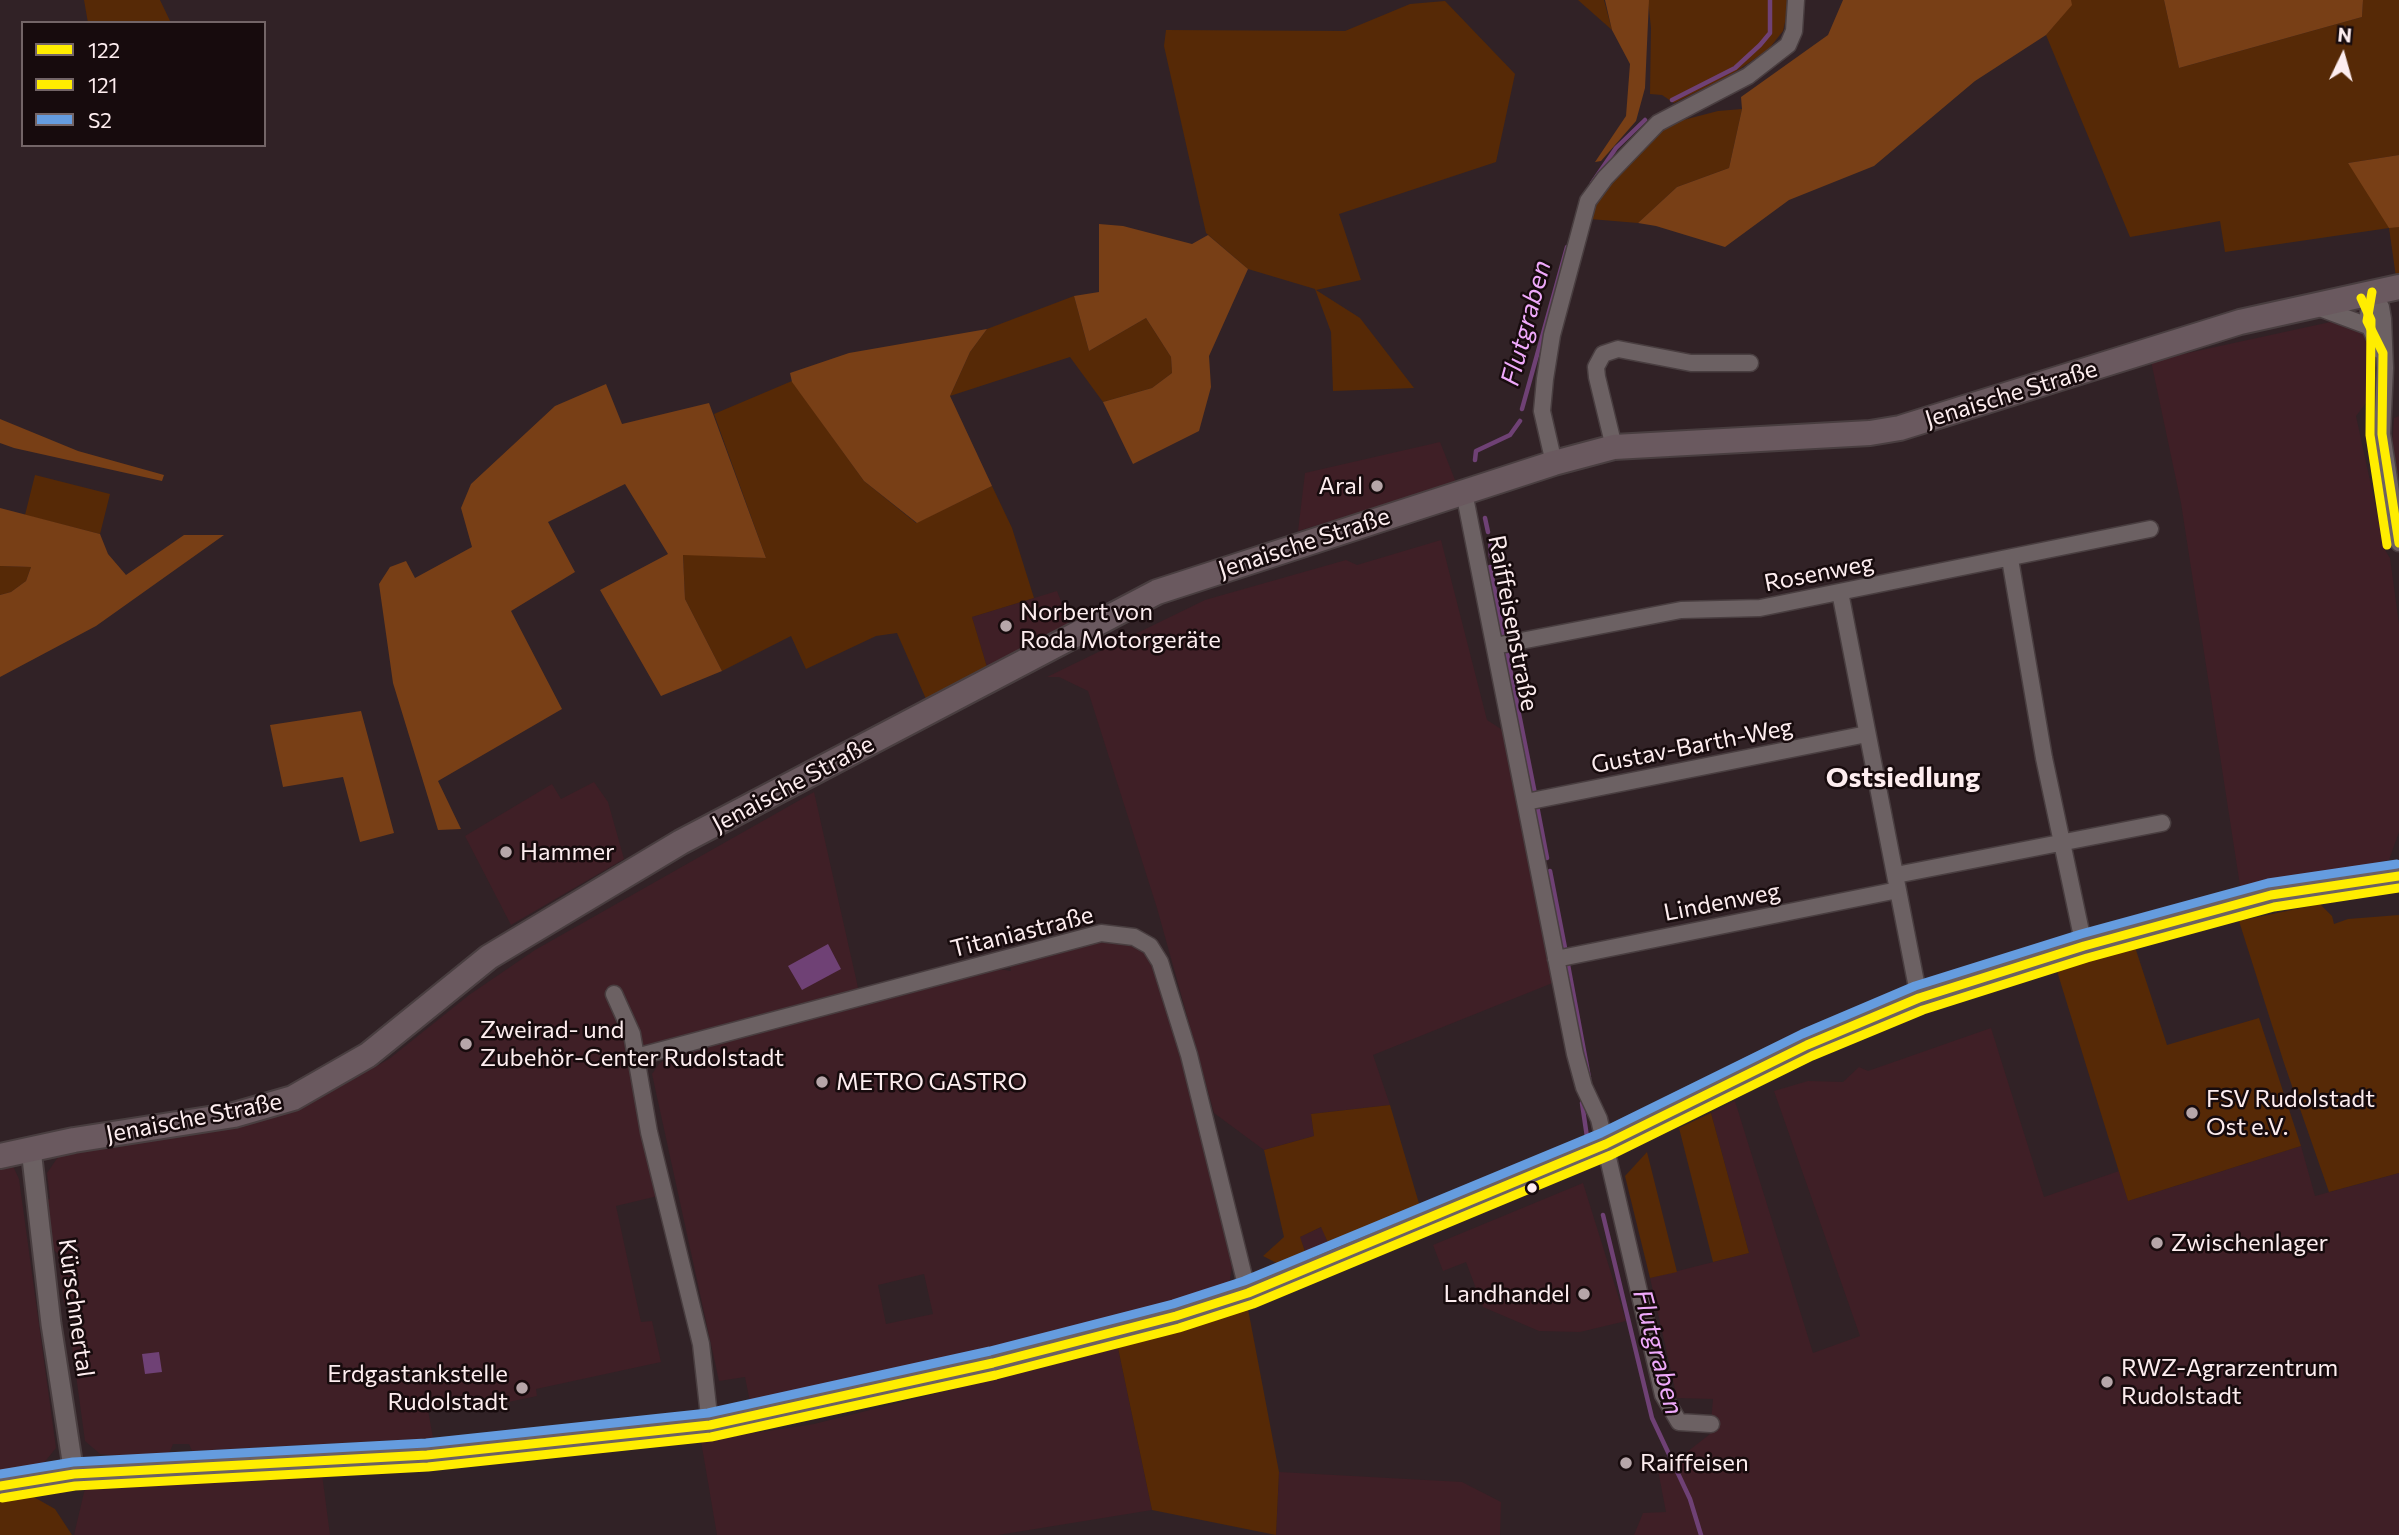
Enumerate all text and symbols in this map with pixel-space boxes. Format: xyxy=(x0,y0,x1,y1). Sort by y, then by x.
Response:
legend xyxy=(21,21,266,147)
north arrow xyxy=(2308,21,2378,91)
text: N xyxy=(2337,23,2353,47)
text: 122 xyxy=(88,37,120,62)
text: 121 xyxy=(88,72,118,97)
text: S2 xyxy=(88,107,112,132)
water label: Flutgraben xyxy=(1494,257,1558,389)
street label: Jenaische Straße xyxy=(1921,354,2101,434)
place label: Aral xyxy=(1318,472,1363,500)
marker: Aral xyxy=(1369,478,1385,494)
street label: Jenaische Straße xyxy=(1215,502,1393,584)
street label: Raiffeisenstraße xyxy=(1482,533,1544,713)
street label: Rosenweg xyxy=(1762,548,1876,598)
place label: Norbert von Roda Motorgeräte xyxy=(1020,598,1221,654)
marker: Norbert von Roda Motorgeräte xyxy=(998,618,1014,634)
street label: Gustav-Barth-Weg xyxy=(1589,712,1795,780)
street label: Jenaische Straße xyxy=(707,729,879,839)
district label: Ostsiedlung xyxy=(1826,761,1980,795)
place label: Hammer xyxy=(520,838,615,866)
marker: Hammer xyxy=(498,844,514,860)
street label: Lindenweg xyxy=(1661,877,1783,927)
street label: Titaniastraße xyxy=(948,900,1096,964)
place label: Zweirad- und Zubehör-Center Rudolstadt xyxy=(480,1016,784,1072)
marker: Zweirad- und Zubehör-Center Rudolstadt xyxy=(458,1036,474,1052)
place label: METRO GASTRO xyxy=(836,1068,1027,1096)
marker: METRO GASTRO xyxy=(814,1074,830,1090)
place label: FSV Rudolstadt Ost e.V. xyxy=(2206,1085,2375,1141)
street label: Jenaische Straße xyxy=(104,1087,284,1149)
marker: FSV Rudolstadt Ost e.V. xyxy=(2184,1105,2200,1121)
unlabelled marker xyxy=(1525,1181,1539,1195)
place label: Zwischenlager xyxy=(2171,1229,2328,1257)
marker: Zwischenlager xyxy=(2149,1235,2165,1251)
street label: Kürschnertal xyxy=(52,1237,100,1379)
place label: Landhandel xyxy=(1443,1280,1570,1308)
marker: Landhandel xyxy=(1576,1286,1592,1302)
water label: Flutgraben xyxy=(1626,1286,1690,1418)
place label: RWZ-Agrarzentrum Rudolstadt xyxy=(2121,1354,2338,1410)
place label: Erdgastankstelle Rudolstadt xyxy=(327,1360,508,1416)
marker: RWZ-Agrarzentrum Rudolstadt xyxy=(2099,1374,2115,1390)
marker: Erdgastankstelle Rudolstadt xyxy=(514,1380,530,1396)
place label: Raiffeisen xyxy=(1640,1449,1749,1477)
marker: Raiffeisen xyxy=(1618,1455,1634,1471)

